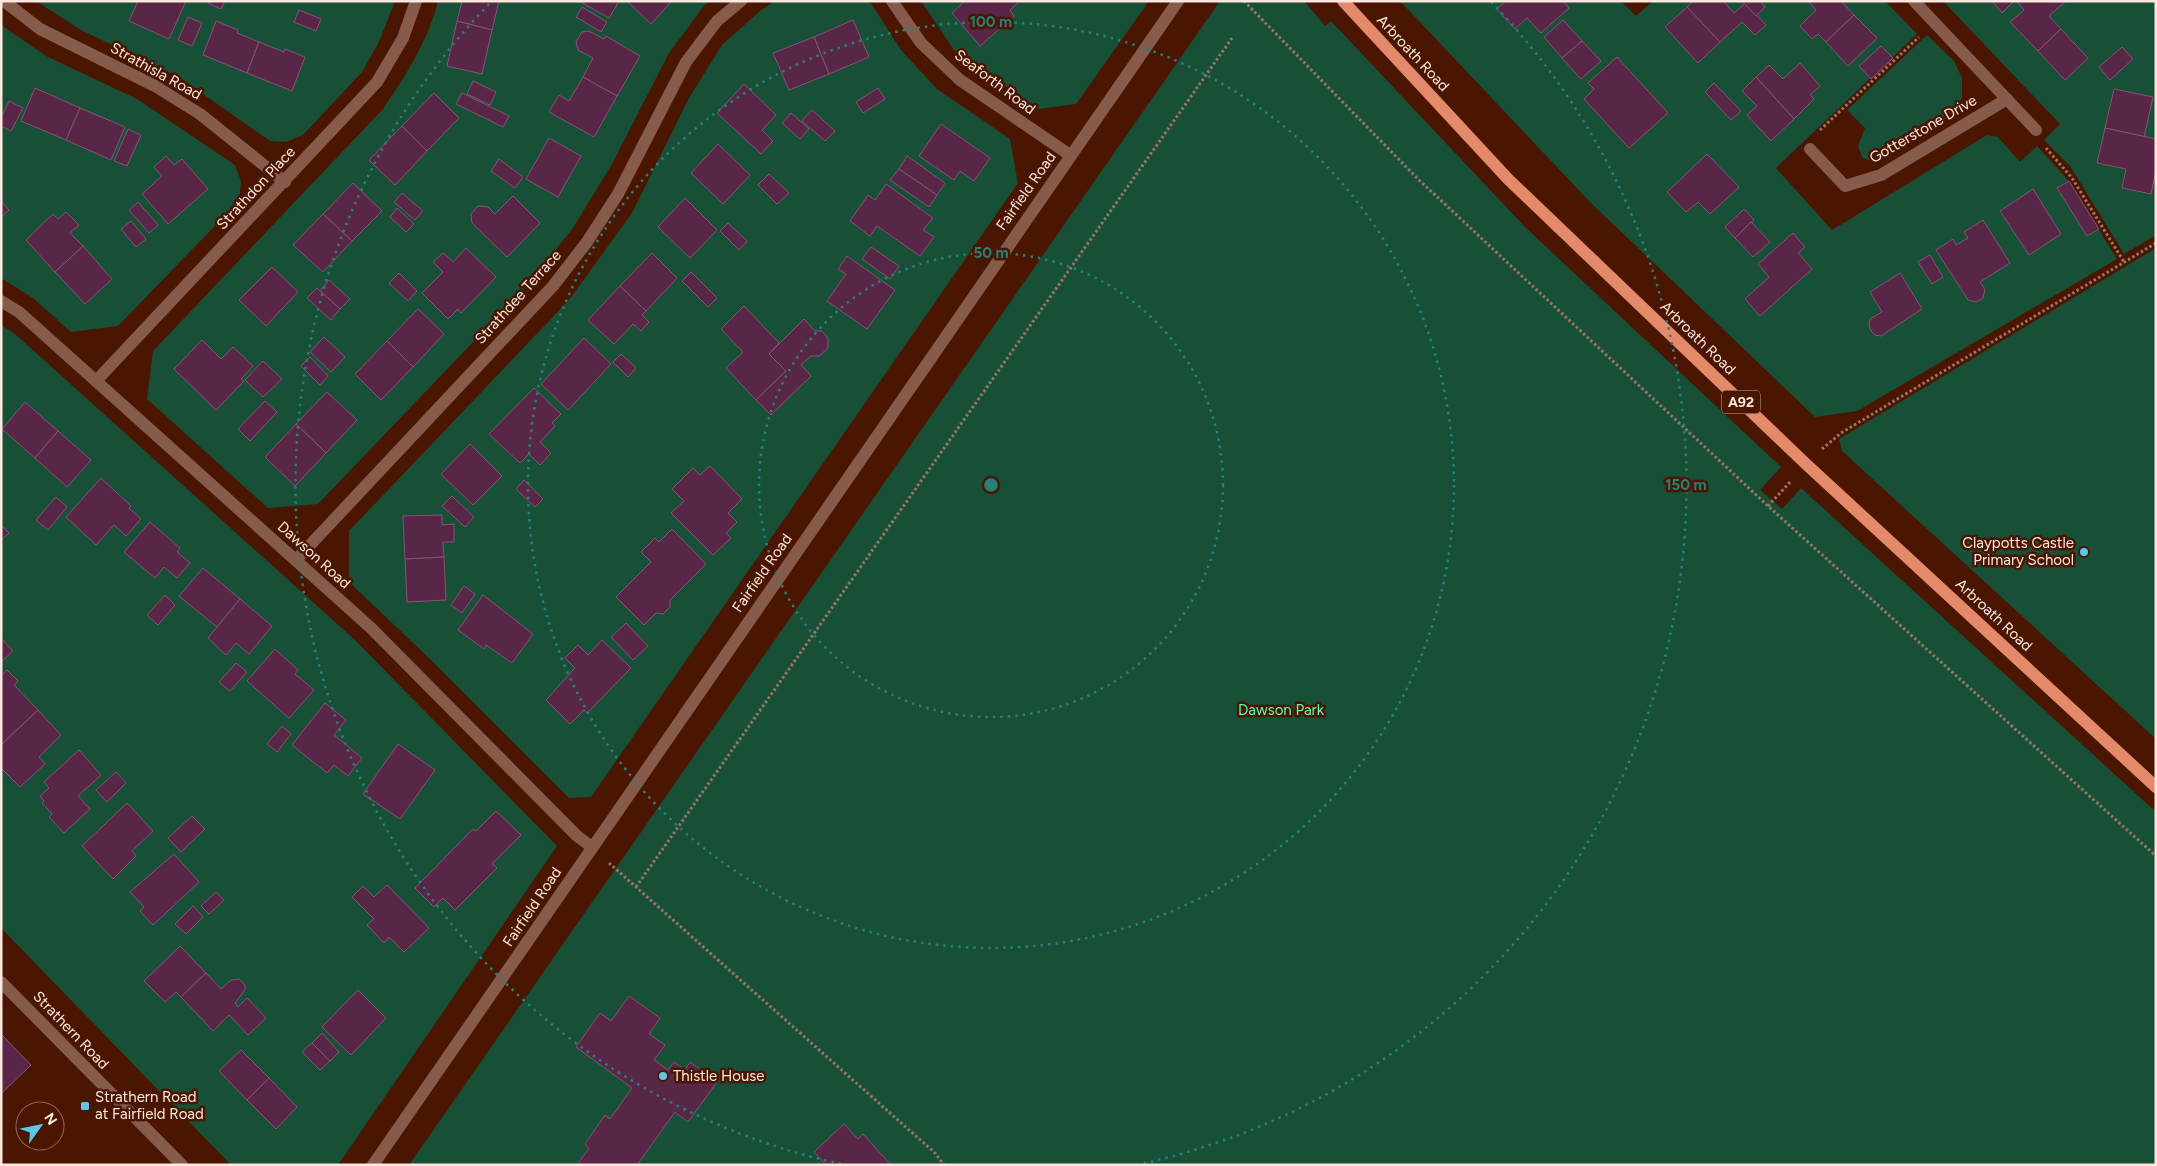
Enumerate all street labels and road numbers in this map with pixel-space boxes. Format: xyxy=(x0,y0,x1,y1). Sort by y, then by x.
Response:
street label: Arbroath Road xyxy=(1373,11,1453,95)
street label: Strathisla Road xyxy=(107,39,205,103)
street label: Seaforth Road xyxy=(951,46,1039,118)
street label: Gotterstone Drive xyxy=(1866,91,1980,167)
street label: Strathdon Place xyxy=(213,143,299,233)
street label: Fairfield Road xyxy=(992,148,1060,234)
street label: Strathdee Terrace xyxy=(471,246,565,348)
street label: Arbroath Road xyxy=(1657,298,1739,378)
road number: A92 xyxy=(1722,391,1760,414)
street label: Dawson Road xyxy=(274,518,354,592)
street label: Fairfield Road xyxy=(728,530,796,616)
street label: Arbroath Road xyxy=(1952,575,2036,655)
street label: Fairfield Road xyxy=(499,864,565,950)
street label: Strathern Road xyxy=(29,987,113,1073)

